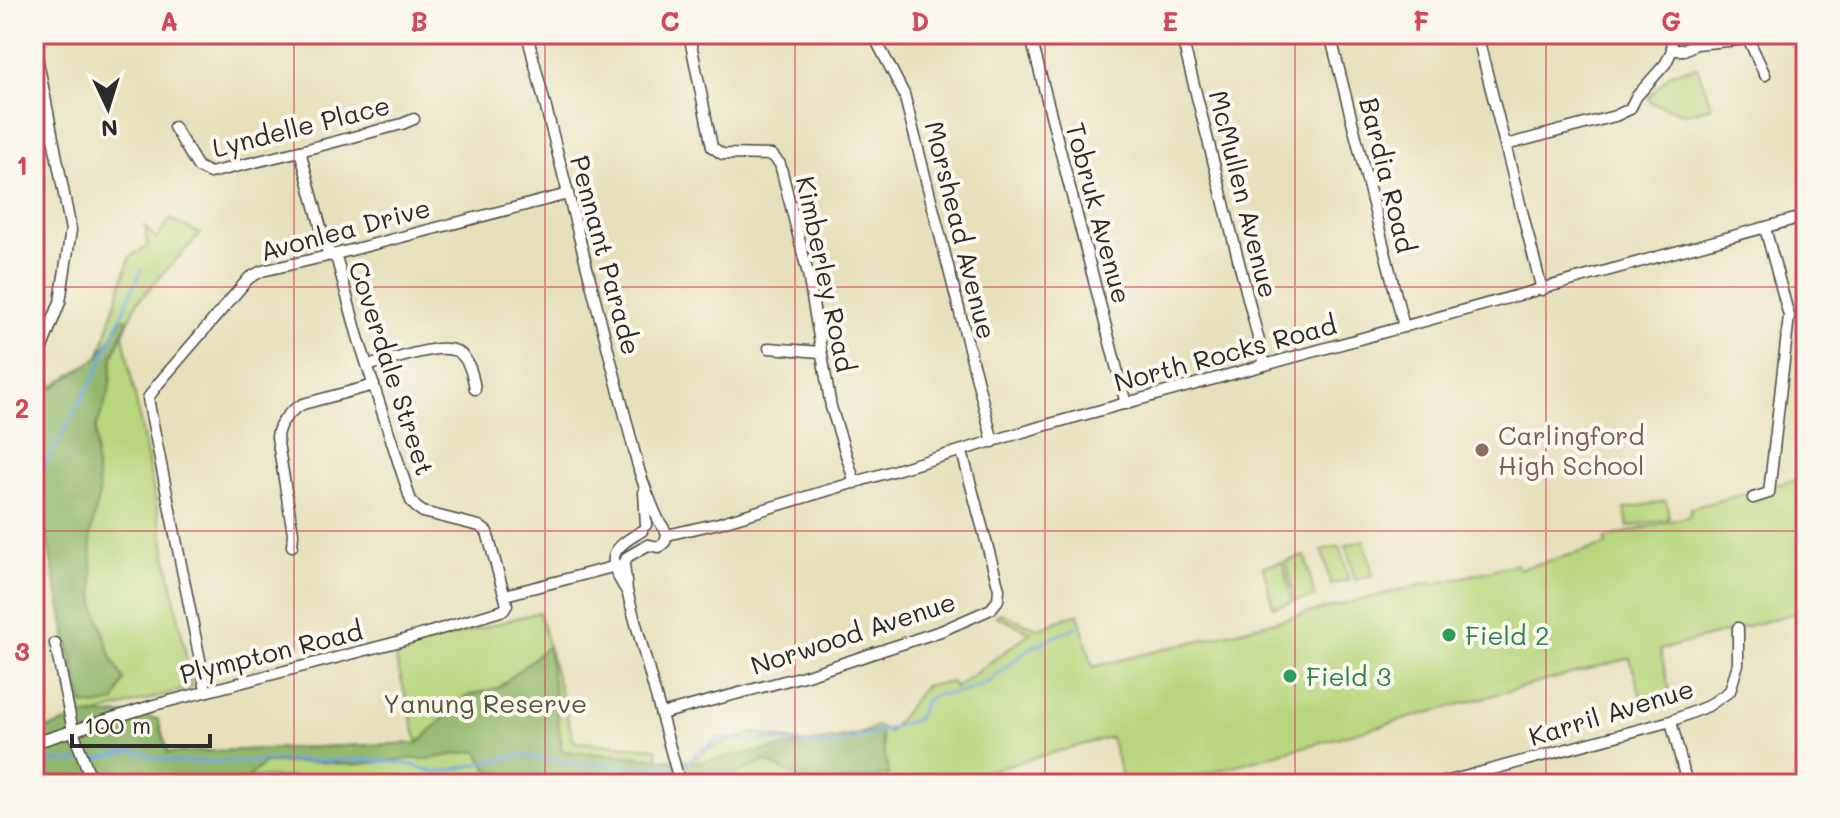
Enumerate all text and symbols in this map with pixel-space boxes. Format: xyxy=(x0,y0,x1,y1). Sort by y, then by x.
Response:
text: A xyxy=(160,4,178,38)
text: B xyxy=(410,4,428,38)
text: C xyxy=(660,4,680,38)
text: D xyxy=(911,4,929,38)
text: E xyxy=(1162,4,1178,38)
text: F xyxy=(1413,4,1429,38)
text: G xyxy=(1661,4,1681,38)
north arrow xyxy=(68,68,148,148)
street label: McMullen Avenue xyxy=(1202,87,1286,301)
street label: Lyndelle Place xyxy=(209,88,393,164)
street label: Bardia Road xyxy=(1352,94,1424,256)
text: N xyxy=(100,113,119,143)
street label: Morshead Avenue xyxy=(917,117,1005,343)
street label: Tobruk Avenue xyxy=(1059,119,1139,307)
text: 1 xyxy=(16,148,28,182)
street label: Pennant Parade xyxy=(563,152,649,358)
street label: Kimberley Road xyxy=(789,173,863,375)
street label: Avonlea Drive xyxy=(256,190,434,268)
street label: Coverdale Street xyxy=(341,257,443,479)
street label: North Rocks Road xyxy=(1110,307,1340,399)
text: 2 xyxy=(15,391,29,425)
place label: Carlingford High School xyxy=(1498,418,1645,482)
marker: Carlingford High School xyxy=(1473,441,1491,459)
street label: Norwood Avenue xyxy=(746,584,960,682)
street label: Plympton Road xyxy=(176,613,366,691)
place label: Field 2 xyxy=(1465,618,1549,652)
marker: Field 2 xyxy=(1440,626,1458,644)
text: 3 xyxy=(14,634,30,668)
place label: Field 3 xyxy=(1306,659,1391,693)
marker: Field 3 xyxy=(1281,667,1299,685)
street label: Karril Avenue xyxy=(1524,671,1698,753)
park label: Yanung Reserve xyxy=(383,686,587,720)
scale bar xyxy=(72,698,210,748)
text: 100 m xyxy=(84,709,151,740)

